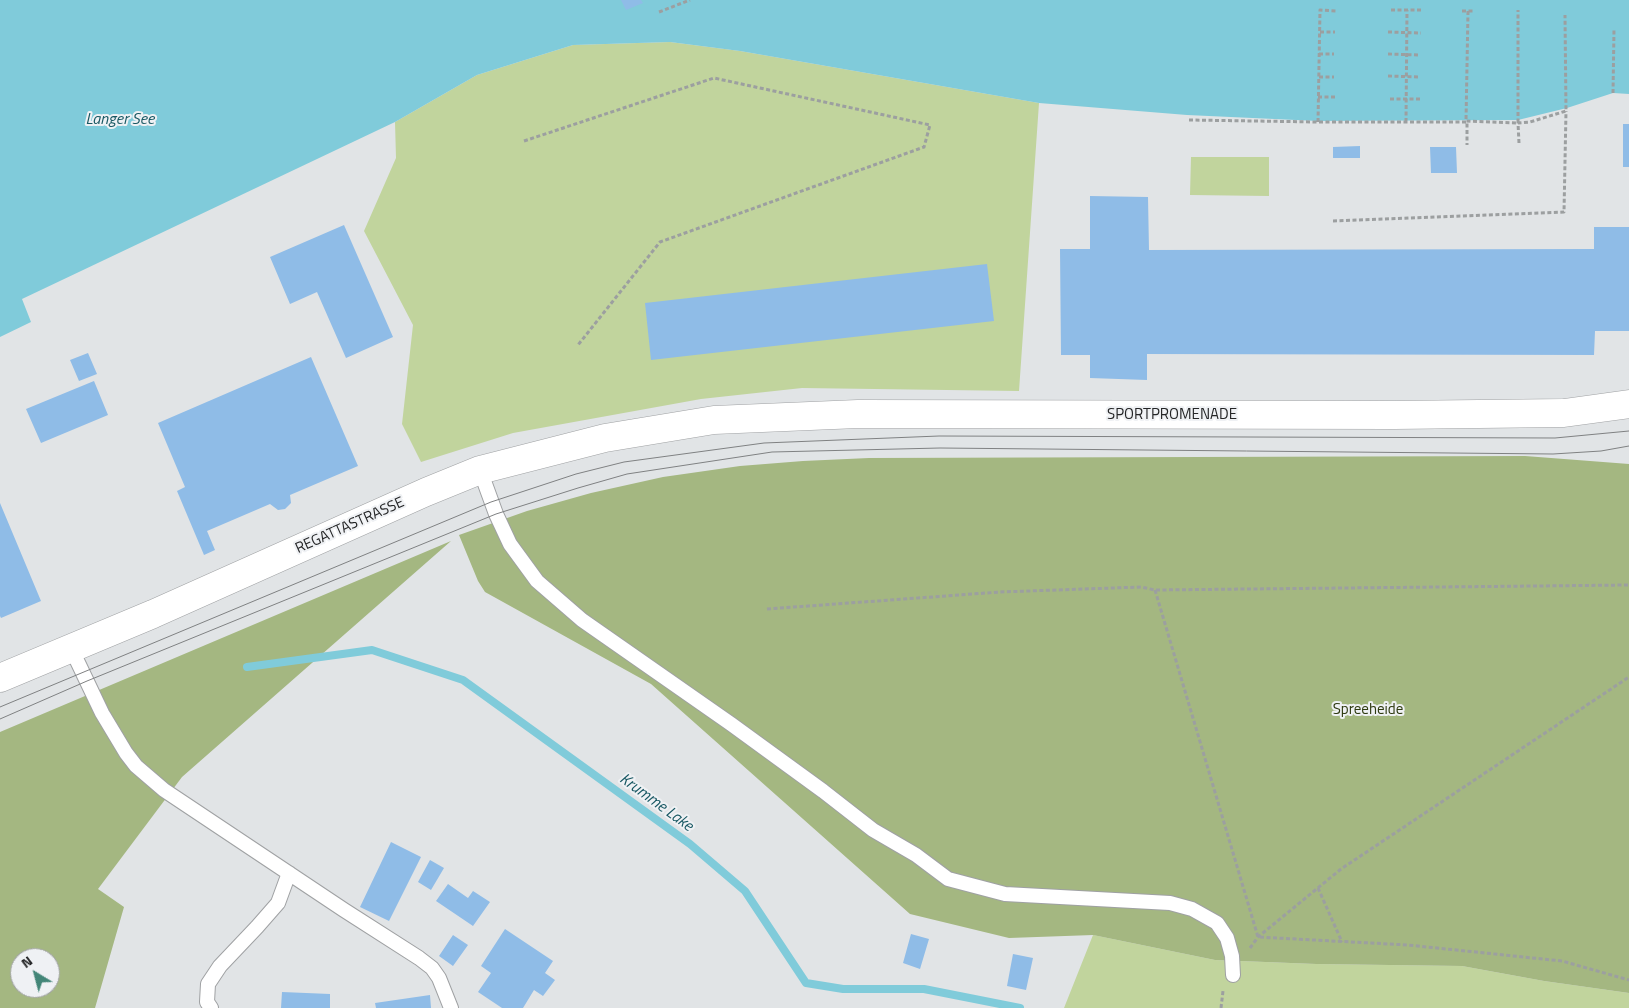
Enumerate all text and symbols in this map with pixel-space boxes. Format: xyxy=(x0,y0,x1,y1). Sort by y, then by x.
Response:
water label: Langer See xyxy=(86,110,154,130)
street label: SPORTPROMENADE xyxy=(1107,406,1237,424)
street label: REGATTASTRASSE xyxy=(293,494,407,558)
park label: Spreeheide xyxy=(1333,701,1403,719)
water label: Krumme Lake xyxy=(616,770,696,836)
north arrow xyxy=(10,948,60,998)
text: N xyxy=(16,950,36,973)

